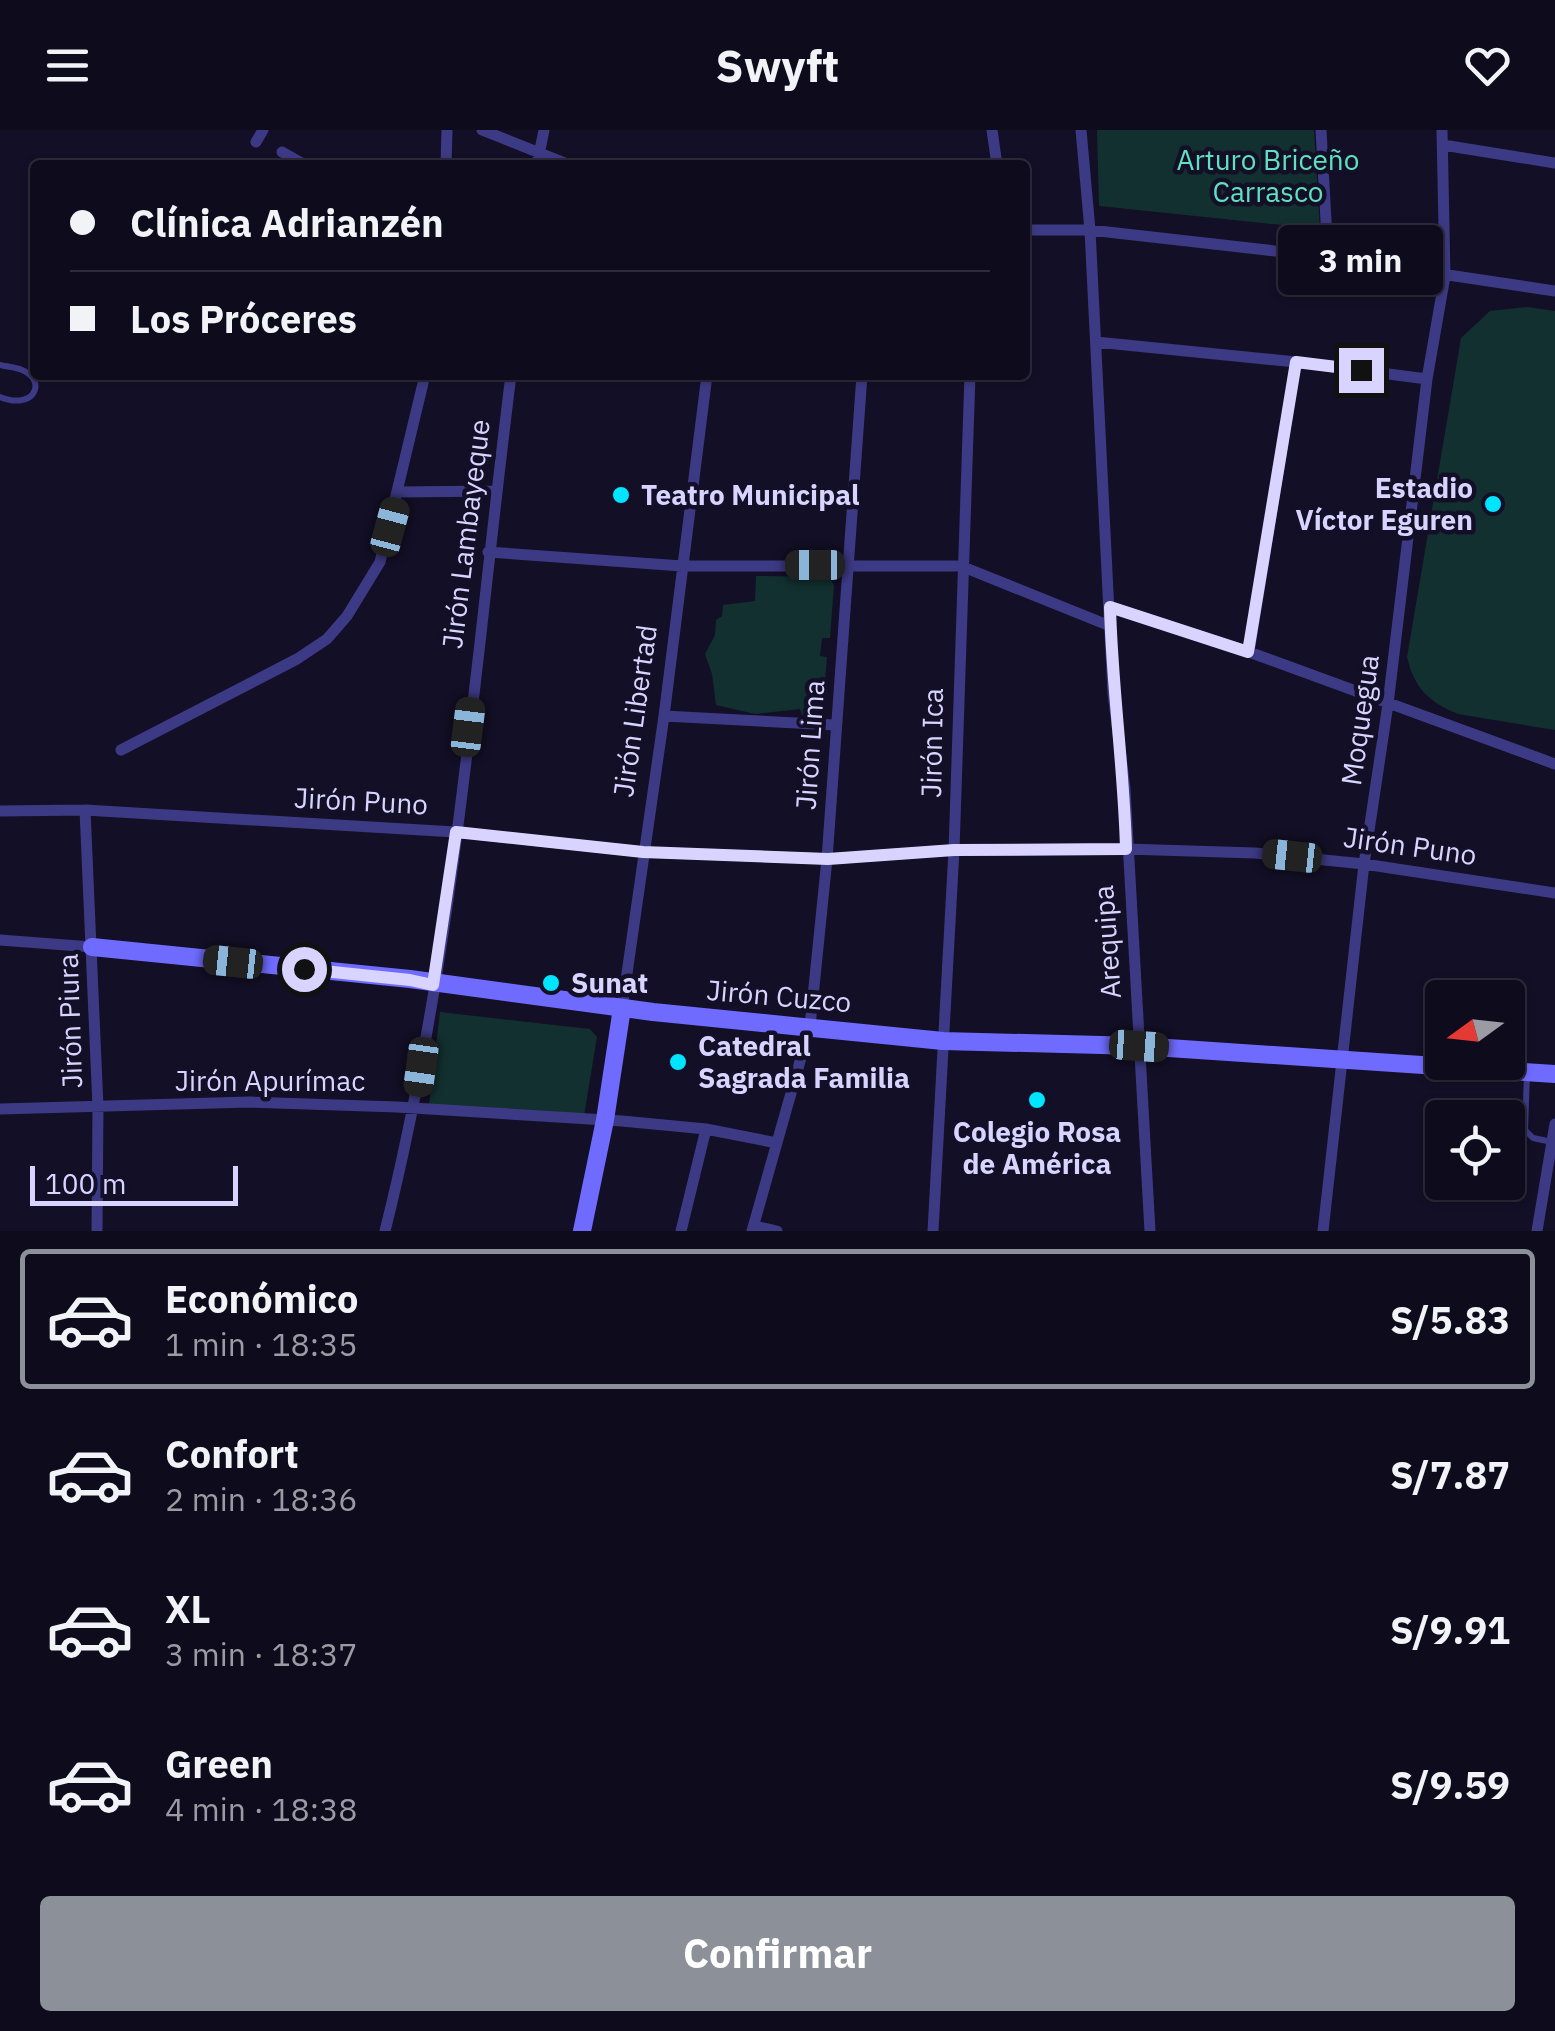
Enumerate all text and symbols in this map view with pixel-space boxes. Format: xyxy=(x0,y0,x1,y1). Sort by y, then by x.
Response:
text: Swyft xyxy=(716,36,839,94)
icon: menu xyxy=(40,38,95,93)
icon: heart xyxy=(1460,38,1515,93)
park label: Arturo Briceño Carrasco xyxy=(1177,141,1359,210)
text: Clínica Adrianzén xyxy=(130,198,444,247)
callout: 3 min xyxy=(1278,225,1444,295)
text: 3 min xyxy=(1319,239,1402,281)
text: Los Próceres xyxy=(130,294,357,343)
route end xyxy=(1339,348,1384,393)
street label: Jirón Lambayeque xyxy=(433,417,498,651)
place label: Estadio Víctor Eguren xyxy=(1296,469,1473,538)
place label: Teatro Municipal xyxy=(641,476,860,513)
marker: Teatro Municipal xyxy=(610,484,632,506)
marker: Estadio Víctor Eguren xyxy=(1482,493,1504,515)
car xyxy=(368,494,412,560)
car xyxy=(785,550,845,580)
street label: Jirón Libertad xyxy=(604,622,665,799)
street label: Moquegua xyxy=(1332,652,1387,788)
street label: Jirón Lima xyxy=(787,679,832,811)
street label: Jirón Ica xyxy=(912,688,951,798)
car xyxy=(449,695,487,759)
street label: Jirón Puno xyxy=(293,779,429,822)
street label: Jirón Puno xyxy=(1341,818,1479,873)
car xyxy=(1261,838,1323,874)
street label: Arequipa xyxy=(1084,884,1129,1000)
car xyxy=(202,944,264,980)
route start xyxy=(282,947,327,992)
street label: Jirón Piura xyxy=(49,953,90,1089)
place label: Sunat xyxy=(571,964,648,1001)
street label: Jirón Cuzco xyxy=(705,971,853,1020)
marker: Sunat xyxy=(540,972,562,994)
north arrow xyxy=(1425,980,1525,1080)
map controls xyxy=(1425,980,1525,1200)
place label: Catedral Sagrada Familia xyxy=(698,1027,910,1096)
car xyxy=(1108,1029,1170,1063)
car xyxy=(402,1035,440,1099)
marker: Catedral Sagrada Familia xyxy=(667,1051,689,1073)
street label: Jirón Apurímac xyxy=(175,1062,365,1099)
marker: Colegio Rosa de América xyxy=(1026,1089,1048,1111)
button: locate xyxy=(1425,1100,1525,1200)
place label: Colegio Rosa de América xyxy=(953,1113,1121,1182)
scale bar xyxy=(30,1161,238,1206)
text: 100 m xyxy=(45,1165,126,1202)
icon: car xyxy=(45,1274,135,1364)
text: Económico xyxy=(165,1274,358,1323)
text: S/5.83 xyxy=(1390,1295,1510,1344)
text: 1 min · 18:35 xyxy=(165,1323,358,1365)
icon: car xyxy=(45,1429,135,1519)
text: Confort xyxy=(165,1429,299,1478)
text: S/7.87 xyxy=(1390,1450,1510,1499)
text: 2 min · 18:36 xyxy=(165,1478,358,1520)
icon: car xyxy=(45,1584,135,1674)
text: XL xyxy=(165,1584,211,1633)
text: S/9.91 xyxy=(1390,1605,1510,1654)
text: 3 min · 18:37 xyxy=(165,1633,358,1675)
icon: car xyxy=(45,1739,135,1829)
text: Green xyxy=(165,1739,273,1788)
text: S/9.59 xyxy=(1390,1760,1510,1809)
text: 4 min · 18:38 xyxy=(165,1788,358,1830)
button: Confirmar xyxy=(40,1896,1515,2011)

